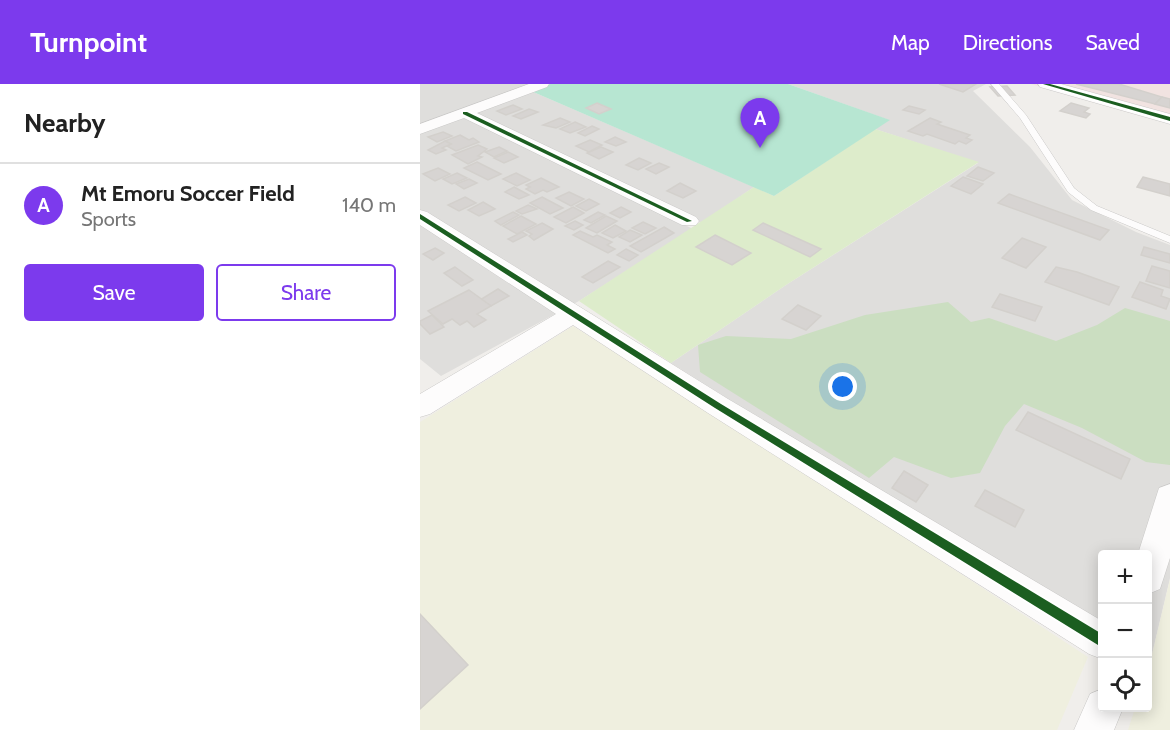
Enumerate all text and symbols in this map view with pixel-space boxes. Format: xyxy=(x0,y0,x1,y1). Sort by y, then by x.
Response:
text: Turnpoint xyxy=(30,25,147,59)
text: Map xyxy=(891,30,930,55)
text: Directions xyxy=(963,30,1052,55)
text: Saved xyxy=(1085,30,1140,55)
pin: A xyxy=(740,98,780,148)
text: Nearby xyxy=(24,107,105,139)
text: Mt Emoru Soccer Field xyxy=(81,180,295,207)
text: A xyxy=(37,193,50,217)
text: 140 m xyxy=(342,193,396,217)
text: Sports xyxy=(81,207,136,231)
button: Save xyxy=(24,264,204,321)
button: Share xyxy=(216,264,396,321)
your location xyxy=(828,372,857,401)
map controls xyxy=(1098,550,1152,712)
button: + xyxy=(1098,550,1152,604)
button: − xyxy=(1098,604,1152,658)
button: locate xyxy=(1098,658,1152,712)

